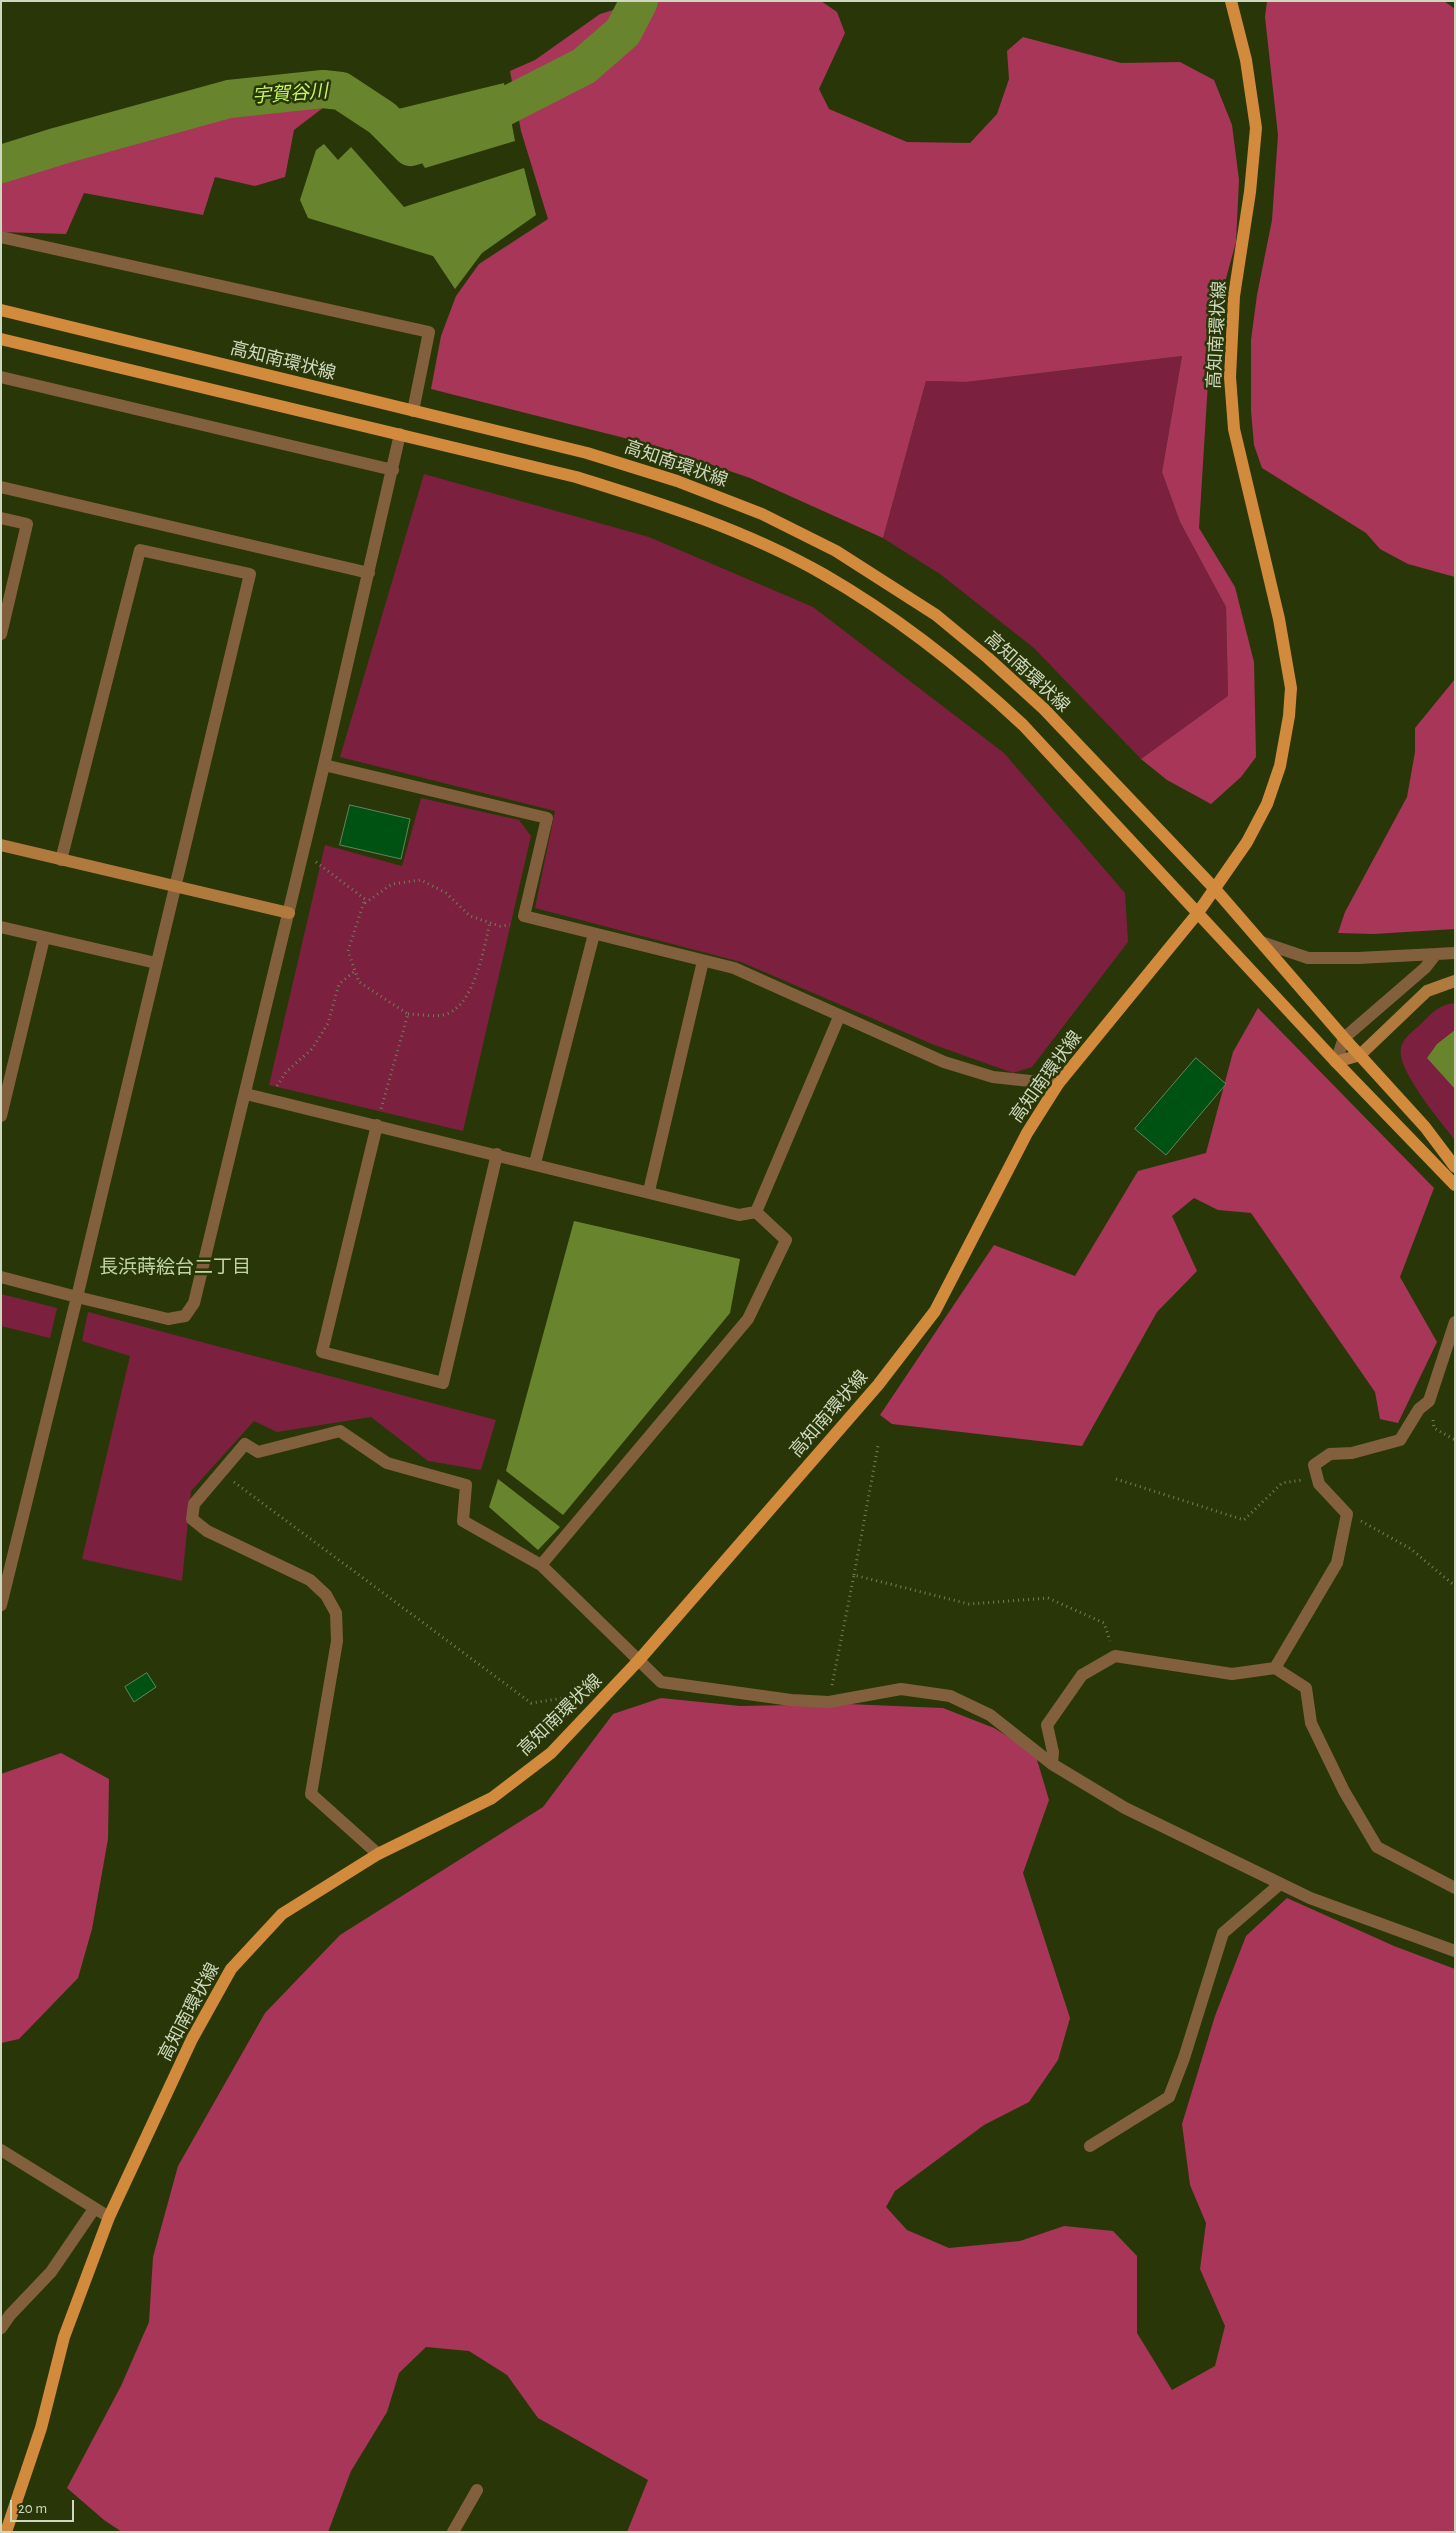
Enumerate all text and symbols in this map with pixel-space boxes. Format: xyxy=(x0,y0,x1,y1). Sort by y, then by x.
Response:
water label: 宇賀谷川 xyxy=(251,80,329,108)
street label: 高知南環状線 xyxy=(1203,281,1231,389)
street label: 高知南環状線 xyxy=(228,337,338,385)
street label: 高知南環状線 xyxy=(621,436,731,492)
street label: 高知南環状線 xyxy=(980,627,1074,717)
street label: 高知南環状線 xyxy=(1006,1027,1086,1127)
district label: 長浜蒔絵台二丁目 xyxy=(99,1256,251,1278)
street label: 高知南環状線 xyxy=(785,1366,873,1462)
street label: 高知南環状線 xyxy=(514,1670,606,1760)
street label: 高知南環状線 xyxy=(154,1959,224,2065)
scale bar xyxy=(12,2490,76,2522)
text: 20 m xyxy=(18,2501,47,2516)

